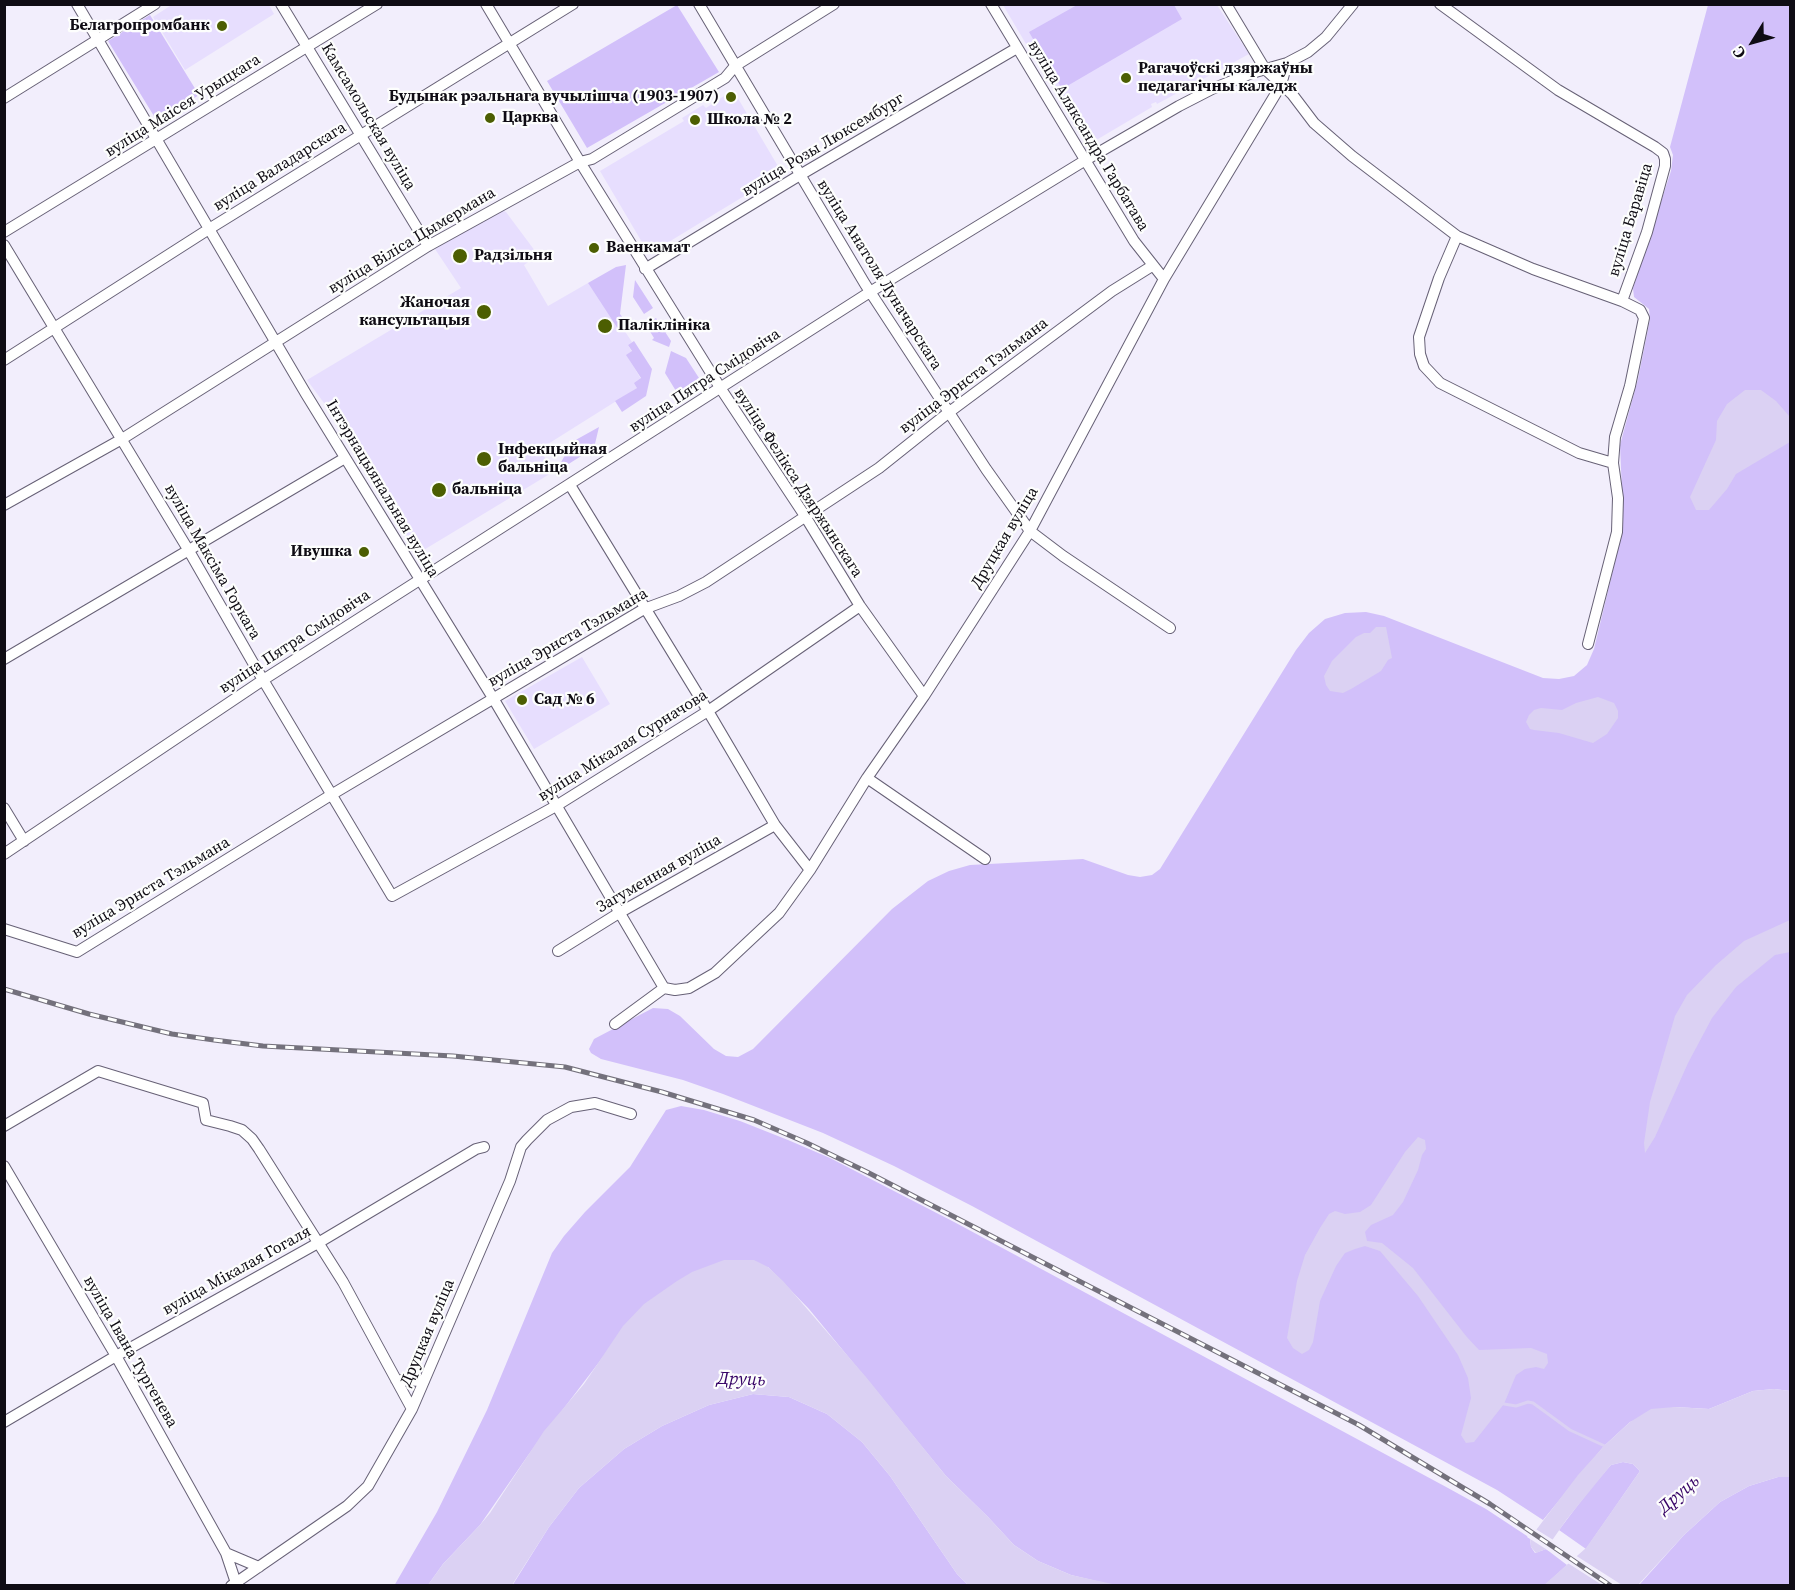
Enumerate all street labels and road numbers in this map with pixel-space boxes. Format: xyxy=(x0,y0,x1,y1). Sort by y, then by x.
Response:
street label: вуліца Аляксандра Гарбатава xyxy=(1023,37,1153,235)
street label: Камсамольская вуліца xyxy=(316,40,420,194)
street label: вуліца Маісея Урыцкага xyxy=(102,50,264,162)
street label: вуліца Розы Люксембург xyxy=(739,89,907,201)
street label: вуліца Валадарскага xyxy=(210,118,350,216)
street label: вуліца Баравіца xyxy=(1605,161,1657,279)
street label: вуліца Анатоля Луначарскага xyxy=(812,176,946,374)
street label: вуліца Віліса Цымермана xyxy=(325,183,499,299)
street label: вуліца Эрнста Тэльмана xyxy=(896,314,1052,438)
street label: вуліца Пятра Смідовіча xyxy=(626,325,784,437)
street label: вуліца Фелікса Дзяржынскага xyxy=(729,385,867,581)
street label: Інтэрнацыянальная вуліца xyxy=(321,397,443,581)
street label: вуліца Максіма Горкага xyxy=(160,481,264,643)
street label: Друцкая вуліца xyxy=(967,484,1043,592)
street label: вуліца Эрнста Тэльмана xyxy=(485,584,651,692)
street label: вуліца Пятра Смідовіча xyxy=(216,586,374,698)
street label: вуліца Мікалая Сурначова xyxy=(535,686,711,806)
street label: Загуменная вуліца xyxy=(593,831,725,917)
street label: вуліца Эрнста Тэльмана xyxy=(68,833,234,943)
street label: вуліца Мікалая Гогаля xyxy=(159,1222,315,1320)
street label: вуліца Івана Тургенева xyxy=(79,1273,181,1431)
street label: Друцкая вуліца xyxy=(397,1276,459,1390)

